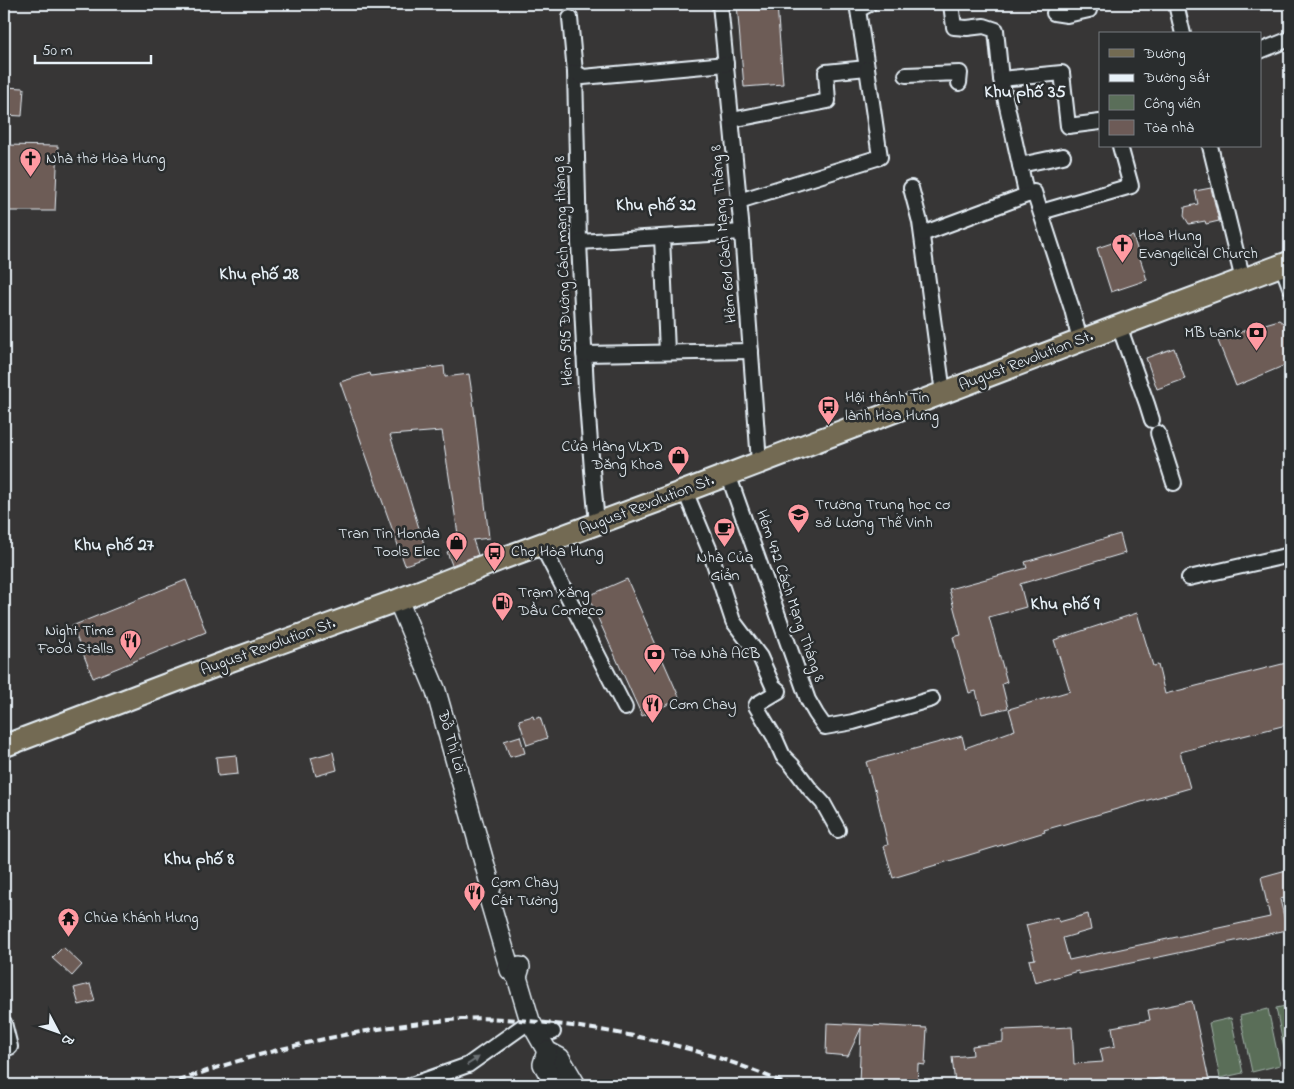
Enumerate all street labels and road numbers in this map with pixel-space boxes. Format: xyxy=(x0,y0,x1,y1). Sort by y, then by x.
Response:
street label: Hẻm 601 Cách Mạng Tháng 8 xyxy=(704,144,744,324)
street label: Hẻm 595 Đường Cách mạng tháng 8 xyxy=(548,156,580,386)
street label: August Revolution St. xyxy=(955,324,1097,398)
street label: August Revolution St. xyxy=(576,468,718,542)
street label: Hẻm 472 Cách Mạng Tháng 8 xyxy=(749,507,831,685)
street label: August Revolution St. xyxy=(197,611,339,683)
street label: Đỗ Thị Lời xyxy=(430,707,472,777)

